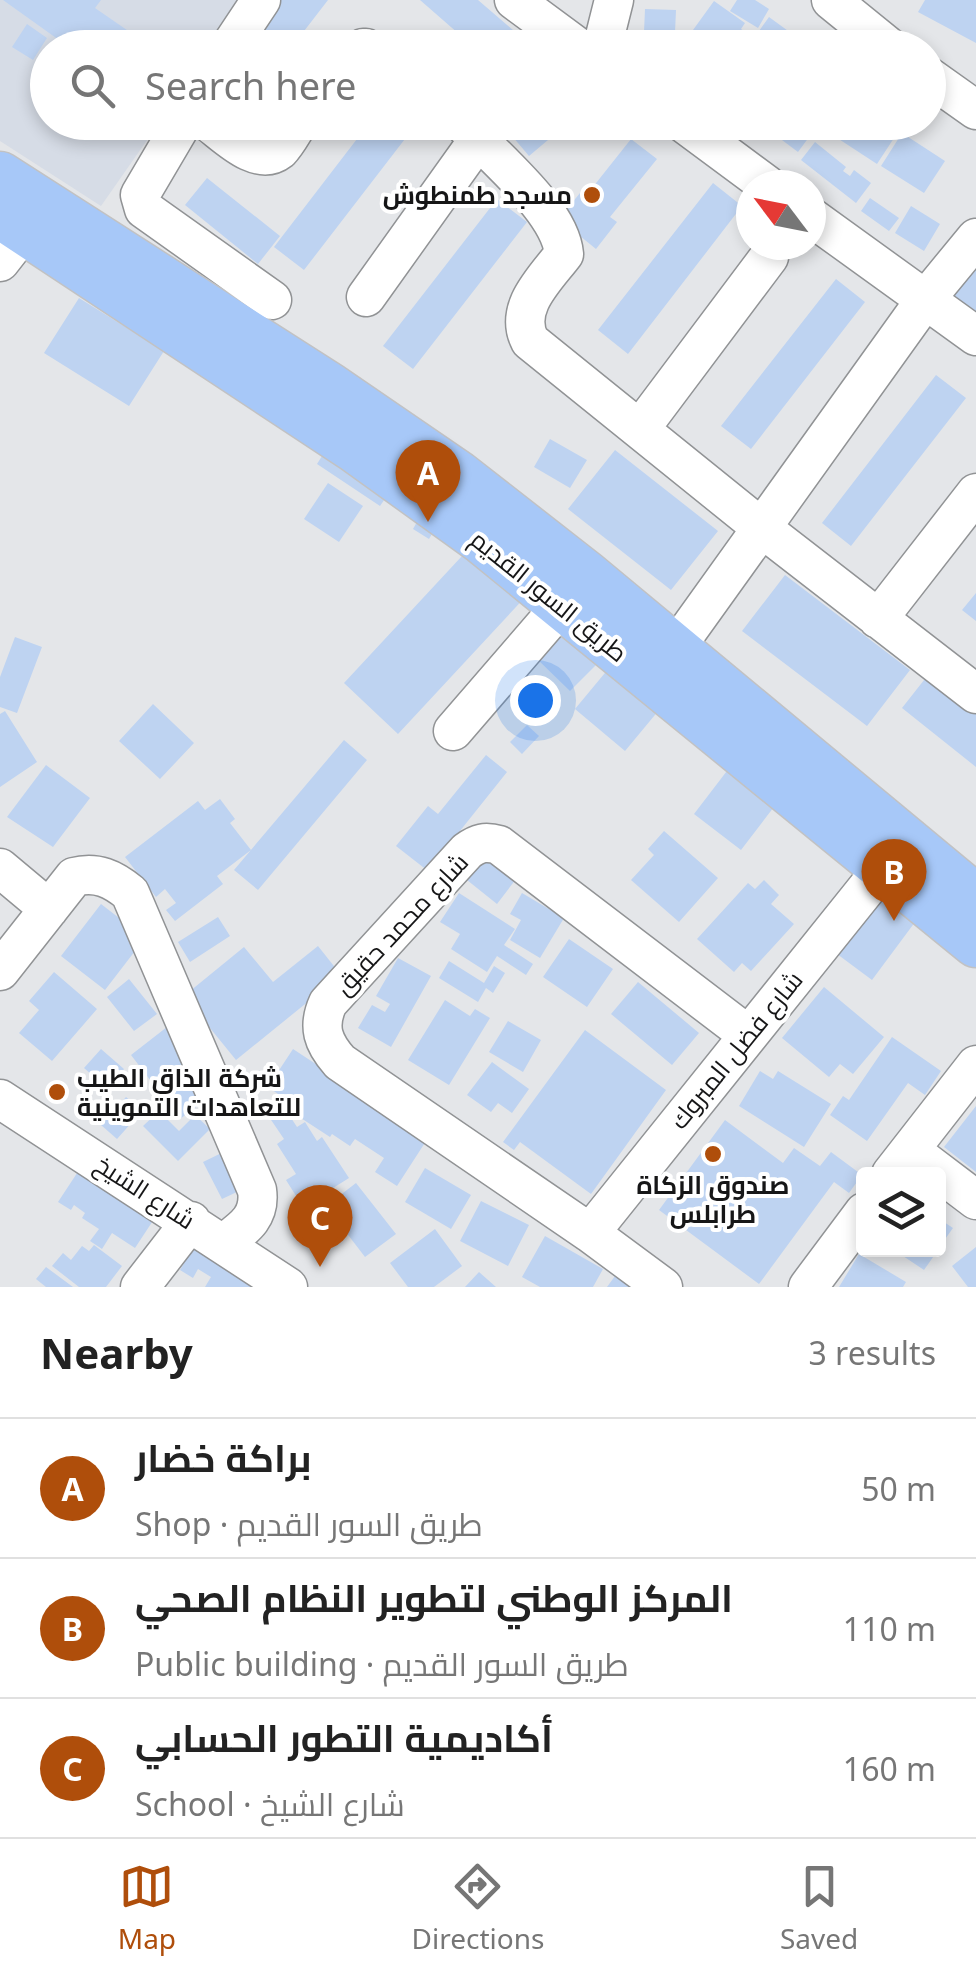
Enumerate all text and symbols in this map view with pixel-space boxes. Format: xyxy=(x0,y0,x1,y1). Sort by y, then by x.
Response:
search box xyxy=(30,30,946,140)
icon: search xyxy=(65,58,120,113)
text: Search here xyxy=(145,59,356,111)
north arrow xyxy=(736,170,826,260)
place label: مسجد طمنطوش xyxy=(383,177,572,211)
marker: مسجد طمنطوش xyxy=(581,184,603,206)
pin: A xyxy=(396,440,460,522)
street label: طريق السور القديم xyxy=(463,521,635,671)
your location xyxy=(510,675,561,726)
pin: B xyxy=(862,838,926,921)
street label: شارع محمد حقيق xyxy=(326,845,476,1002)
street label: شارع فضل المبروك xyxy=(661,963,810,1136)
place label: شركة الذاق الطيب للتعاهدات التموينية xyxy=(77,1060,301,1123)
marker: شركة الذاق الطيب للتعاهدات التموينية xyxy=(46,1081,68,1103)
marker: صندوق الزكاة طرابلس xyxy=(702,1143,724,1165)
street label: شارع الشيخ xyxy=(88,1146,202,1237)
place label: صندوق الزكاة طرابلس xyxy=(637,1167,789,1230)
map controls xyxy=(856,1167,946,1257)
button: layers xyxy=(856,1167,946,1257)
pin: C xyxy=(288,1184,352,1267)
text: Nearby xyxy=(40,1324,193,1381)
text: 3 results xyxy=(809,1331,936,1374)
text: براكة خضار xyxy=(135,1431,312,1483)
text: A xyxy=(61,1467,84,1510)
text: 50 m xyxy=(861,1467,936,1510)
text: Shop · طريق السور القديم xyxy=(135,1502,483,1545)
text: المركز الوطني لتطوير النظام الصحي xyxy=(135,1571,733,1623)
text: B xyxy=(62,1607,83,1650)
text: 110 m xyxy=(843,1607,936,1650)
text: Public building · طريق السور القديم xyxy=(135,1642,629,1685)
text: أكاديمية التطور الحسابي xyxy=(135,1711,553,1763)
text: C xyxy=(62,1747,83,1790)
text: 160 m xyxy=(843,1747,936,1790)
text: School · شارع الشيخ xyxy=(135,1782,405,1825)
tab: Map xyxy=(118,1859,176,1957)
tab: Directions xyxy=(412,1859,544,1957)
tab: Saved xyxy=(780,1859,858,1957)

